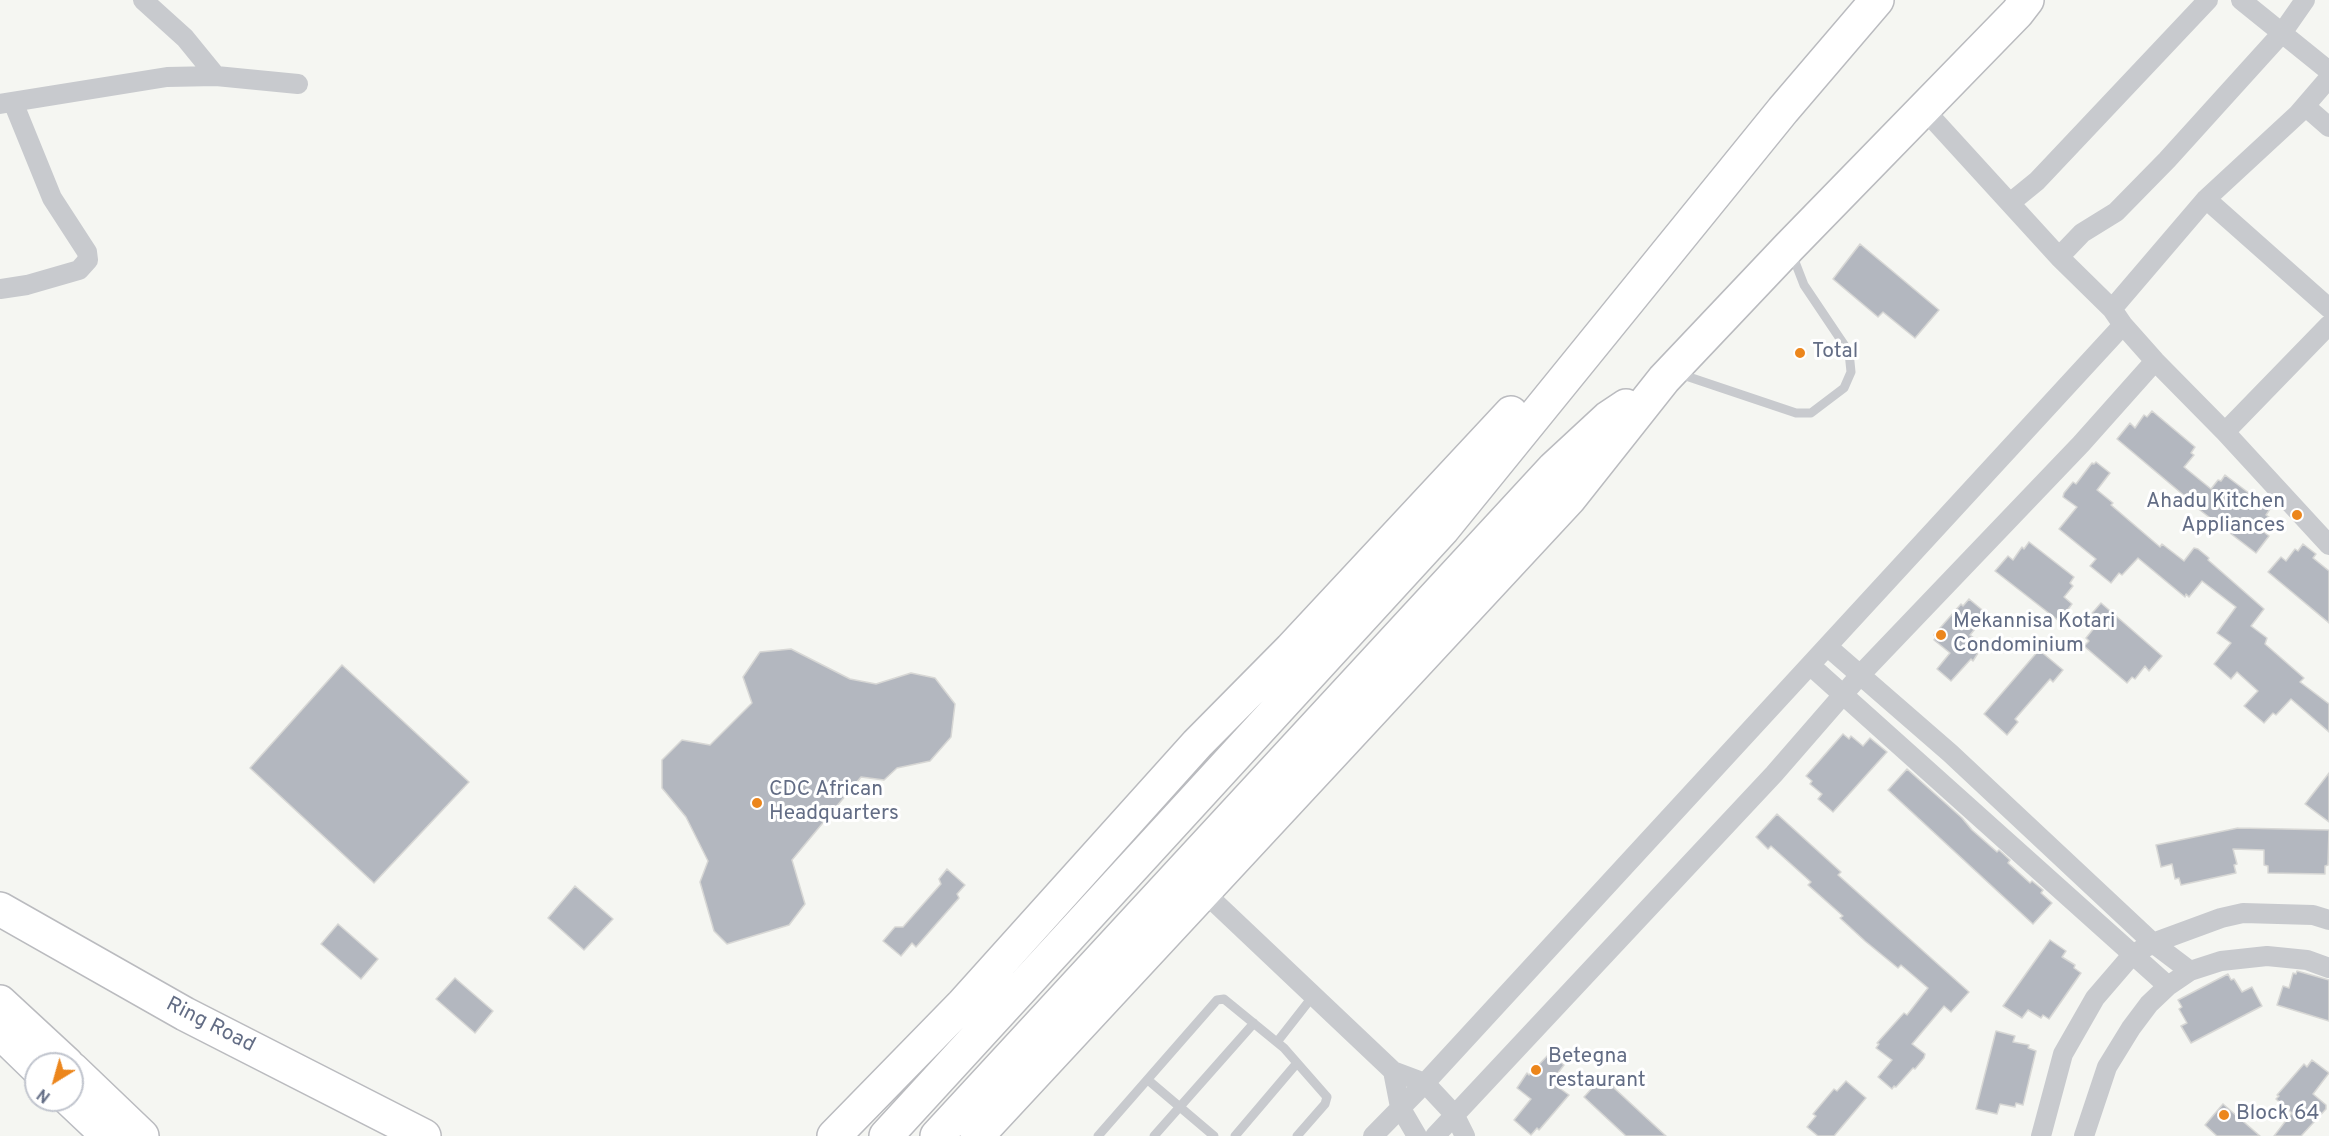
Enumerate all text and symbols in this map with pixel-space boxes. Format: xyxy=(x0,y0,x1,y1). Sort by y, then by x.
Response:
place label: Total xyxy=(1812,340,1858,366)
marker: Total xyxy=(1793,346,1807,360)
place label: Ahadu Kitchen Appliances xyxy=(2146,490,2285,540)
marker: Ahadu Kitchen Appliances xyxy=(2290,508,2304,522)
place label: Mekannisa Kotari Condominium xyxy=(1953,610,2115,660)
marker: Mekannisa Kotari Condominium xyxy=(1934,628,1948,642)
place label: CDC African Headquarters xyxy=(769,778,899,828)
marker: CDC African Headquarters xyxy=(750,796,764,810)
street label: Ring Road xyxy=(161,993,259,1059)
place label: Betegna restaurant xyxy=(1548,1045,1646,1095)
north arrow xyxy=(24,1052,84,1112)
marker: Betegna restaurant xyxy=(1529,1063,1543,1077)
text: N xyxy=(34,1083,55,1106)
place label: Block 64 xyxy=(2236,1102,2319,1128)
marker: Block 64 xyxy=(2217,1108,2231,1122)

